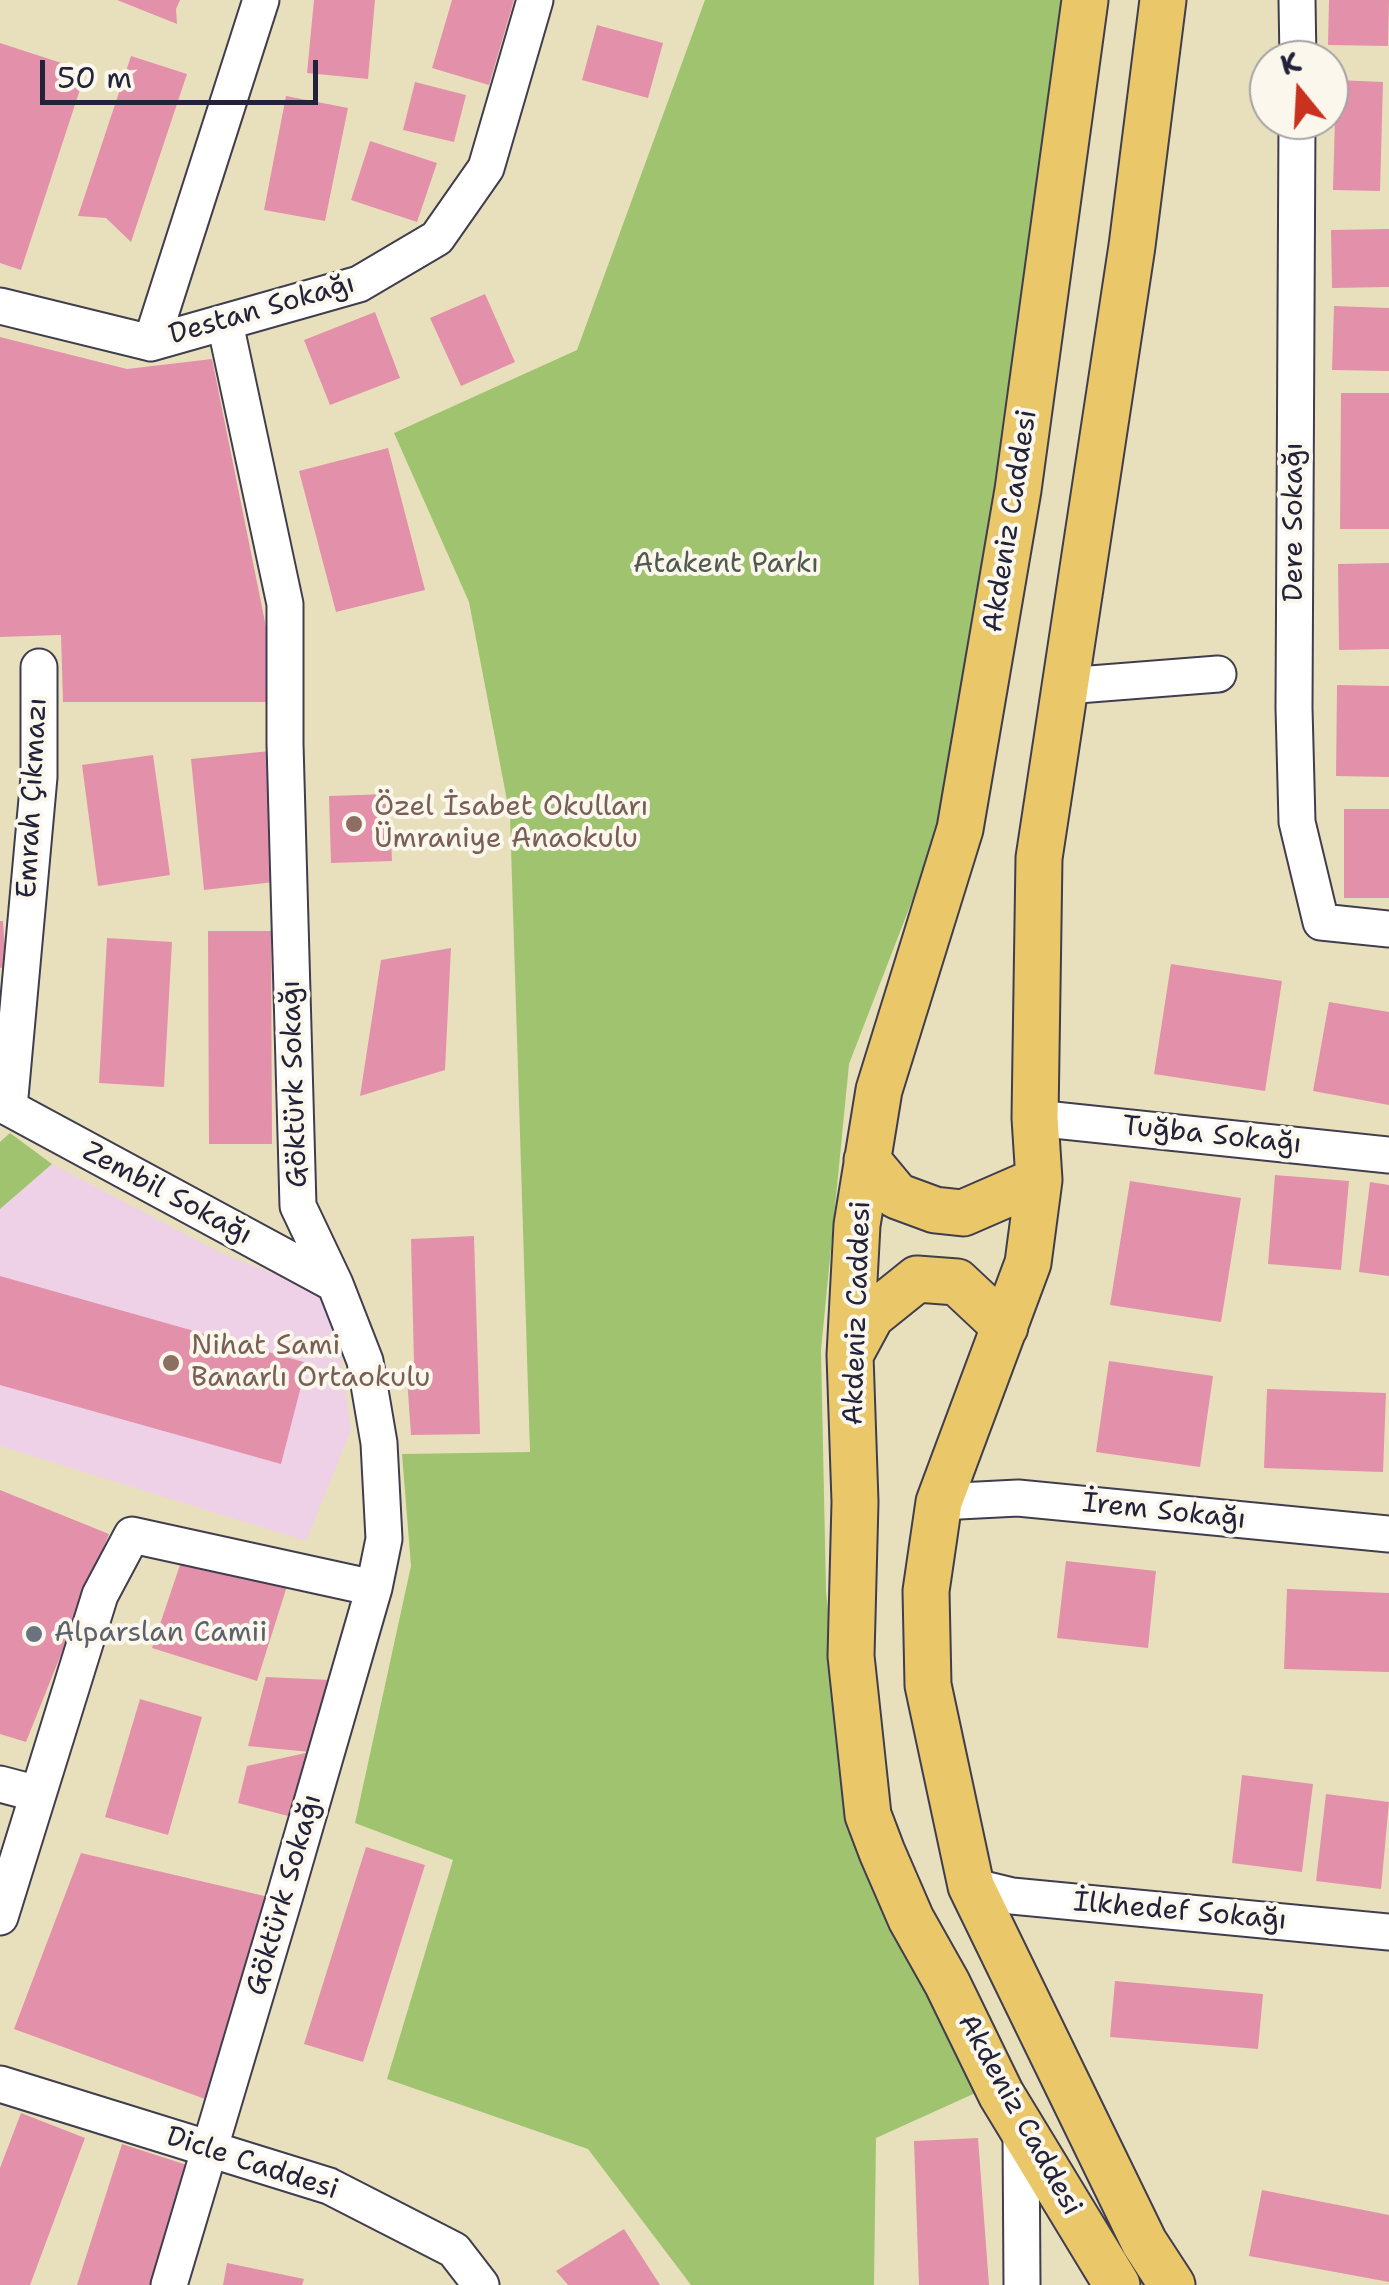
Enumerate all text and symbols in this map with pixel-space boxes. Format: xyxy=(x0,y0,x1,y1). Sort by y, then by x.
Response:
scale bar xyxy=(45,40,322,102)
north arrow xyxy=(1249,40,1349,140)
text: K xyxy=(1275,42,1305,84)
text: 50 m xyxy=(57,57,132,98)
street label: Destan Sokağı xyxy=(165,267,359,353)
street label: Akdeniz Caddesi xyxy=(977,407,1045,635)
street label: Dere Sokağı xyxy=(1278,442,1312,602)
park label: Atakent Parkı xyxy=(633,548,819,582)
street label: Emrah Çıkmazı xyxy=(11,697,55,899)
place label: Özel İsabet Okulları Ümraniye Anaokulu xyxy=(374,791,648,857)
marker: Özel İsabet Okulları Ümraniye Anaokulu xyxy=(343,813,365,835)
street label: Göktürk Sokağı xyxy=(275,980,315,1188)
street label: Tuğba Sokağı xyxy=(1121,1110,1303,1162)
street label: Zembil Sokağı xyxy=(77,1135,257,1253)
street label: Akdeniz Caddesi xyxy=(837,1200,879,1426)
place label: Nihat Sami Banarlı Ortaokulu xyxy=(191,1330,430,1396)
marker: Nihat Sami Banarlı Ortaokulu xyxy=(160,1352,182,1374)
street label: İrem Sokağı xyxy=(1081,1487,1247,1537)
place label: Alparslan Camii xyxy=(54,1617,268,1651)
marker: Alparslan Camii xyxy=(23,1623,45,1645)
street label: Göktürk Sokağı xyxy=(240,1790,330,2000)
street label: İlkhedef Sokağı xyxy=(1072,1886,1288,1938)
street label: Akdeniz Caddesi xyxy=(950,2009,1088,2221)
street label: Dicle Caddesi xyxy=(162,2120,342,2208)

